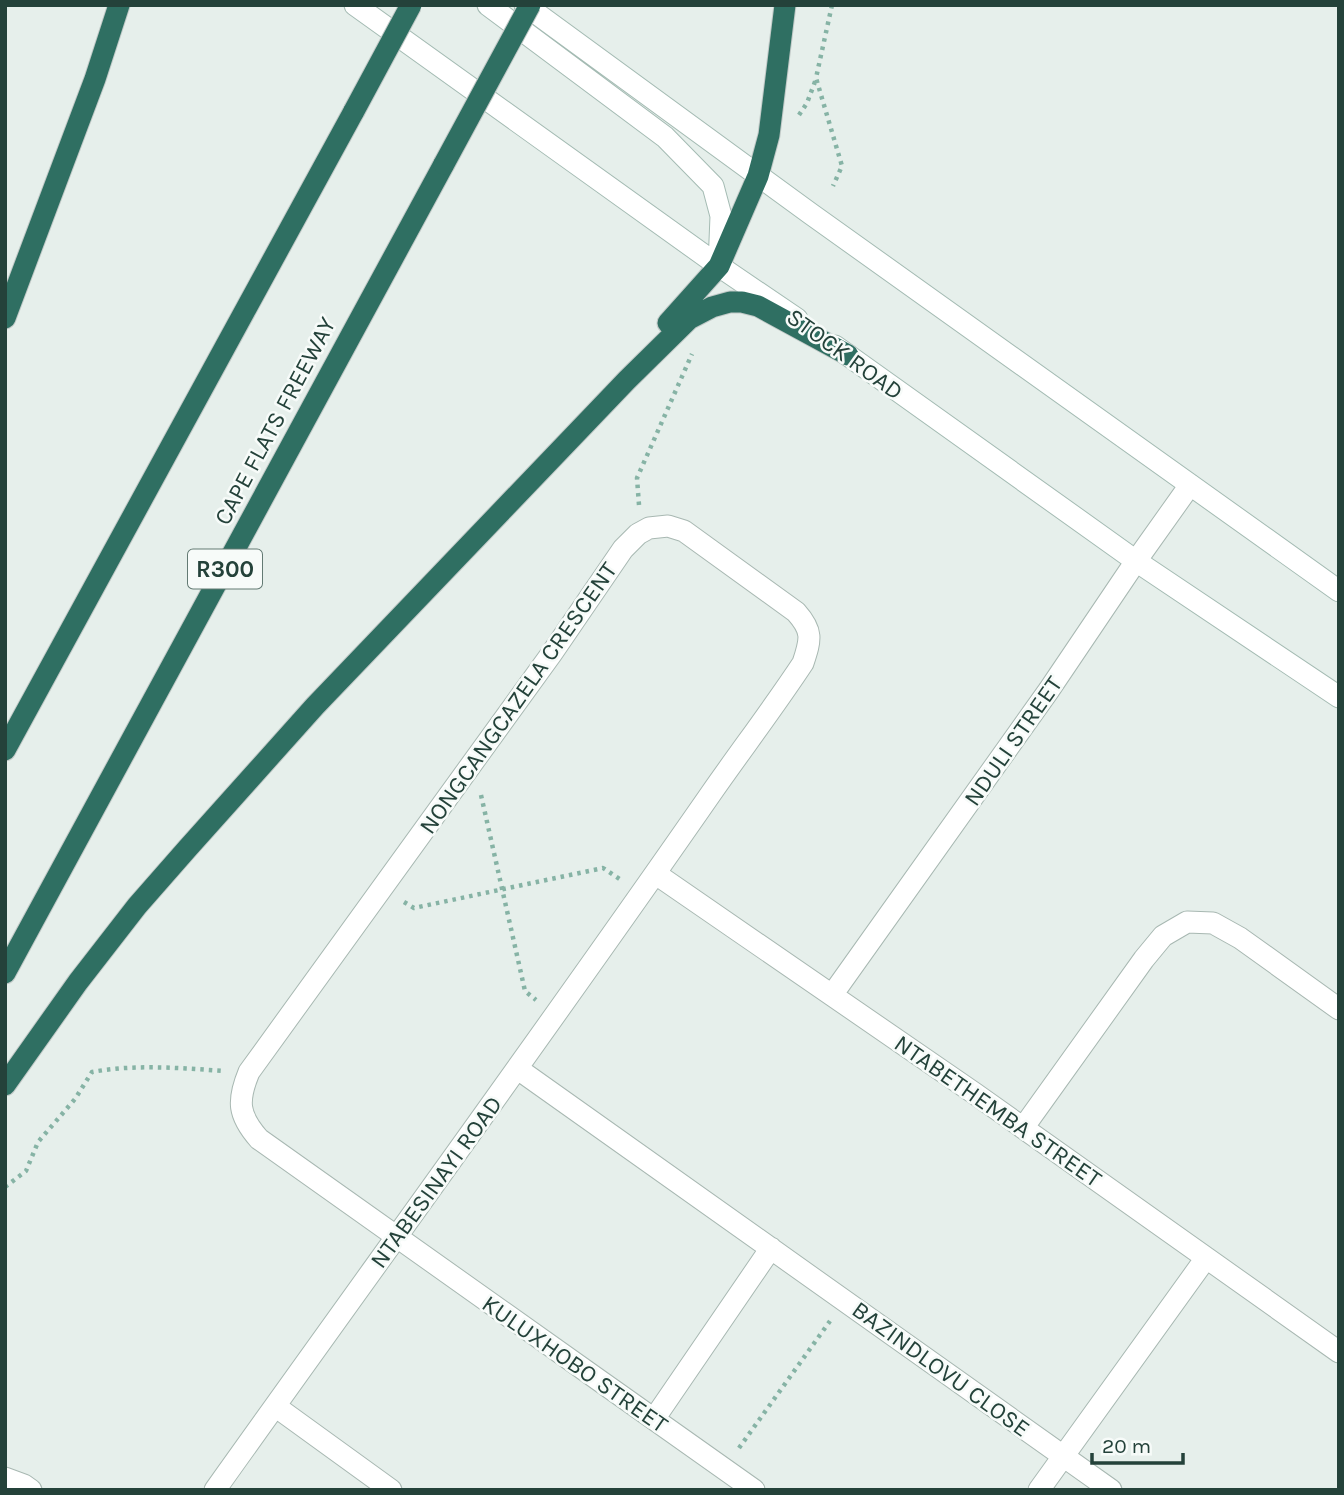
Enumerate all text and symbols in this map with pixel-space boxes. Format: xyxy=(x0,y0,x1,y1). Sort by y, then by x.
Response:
street label: STOCK ROAD xyxy=(781,302,909,406)
street label: CAPE FLATS FREEWAY xyxy=(208,312,342,530)
road number: R300 xyxy=(188,550,262,589)
street label: NONGCANGCAZELA CRESCENT xyxy=(413,557,623,839)
street label: NDULI STREET xyxy=(958,671,1068,811)
street label: NTABETHEMBA STREET xyxy=(889,1029,1107,1193)
street label: NTABESINAYI ROAD xyxy=(364,1090,508,1274)
street label: KULUXHOBO STREET xyxy=(477,1289,673,1439)
street label: BAZINDLOVU CLOSE xyxy=(847,1295,1035,1443)
scale bar xyxy=(1092,1422,1183,1466)
text: 20 m xyxy=(1102,1434,1151,1458)

